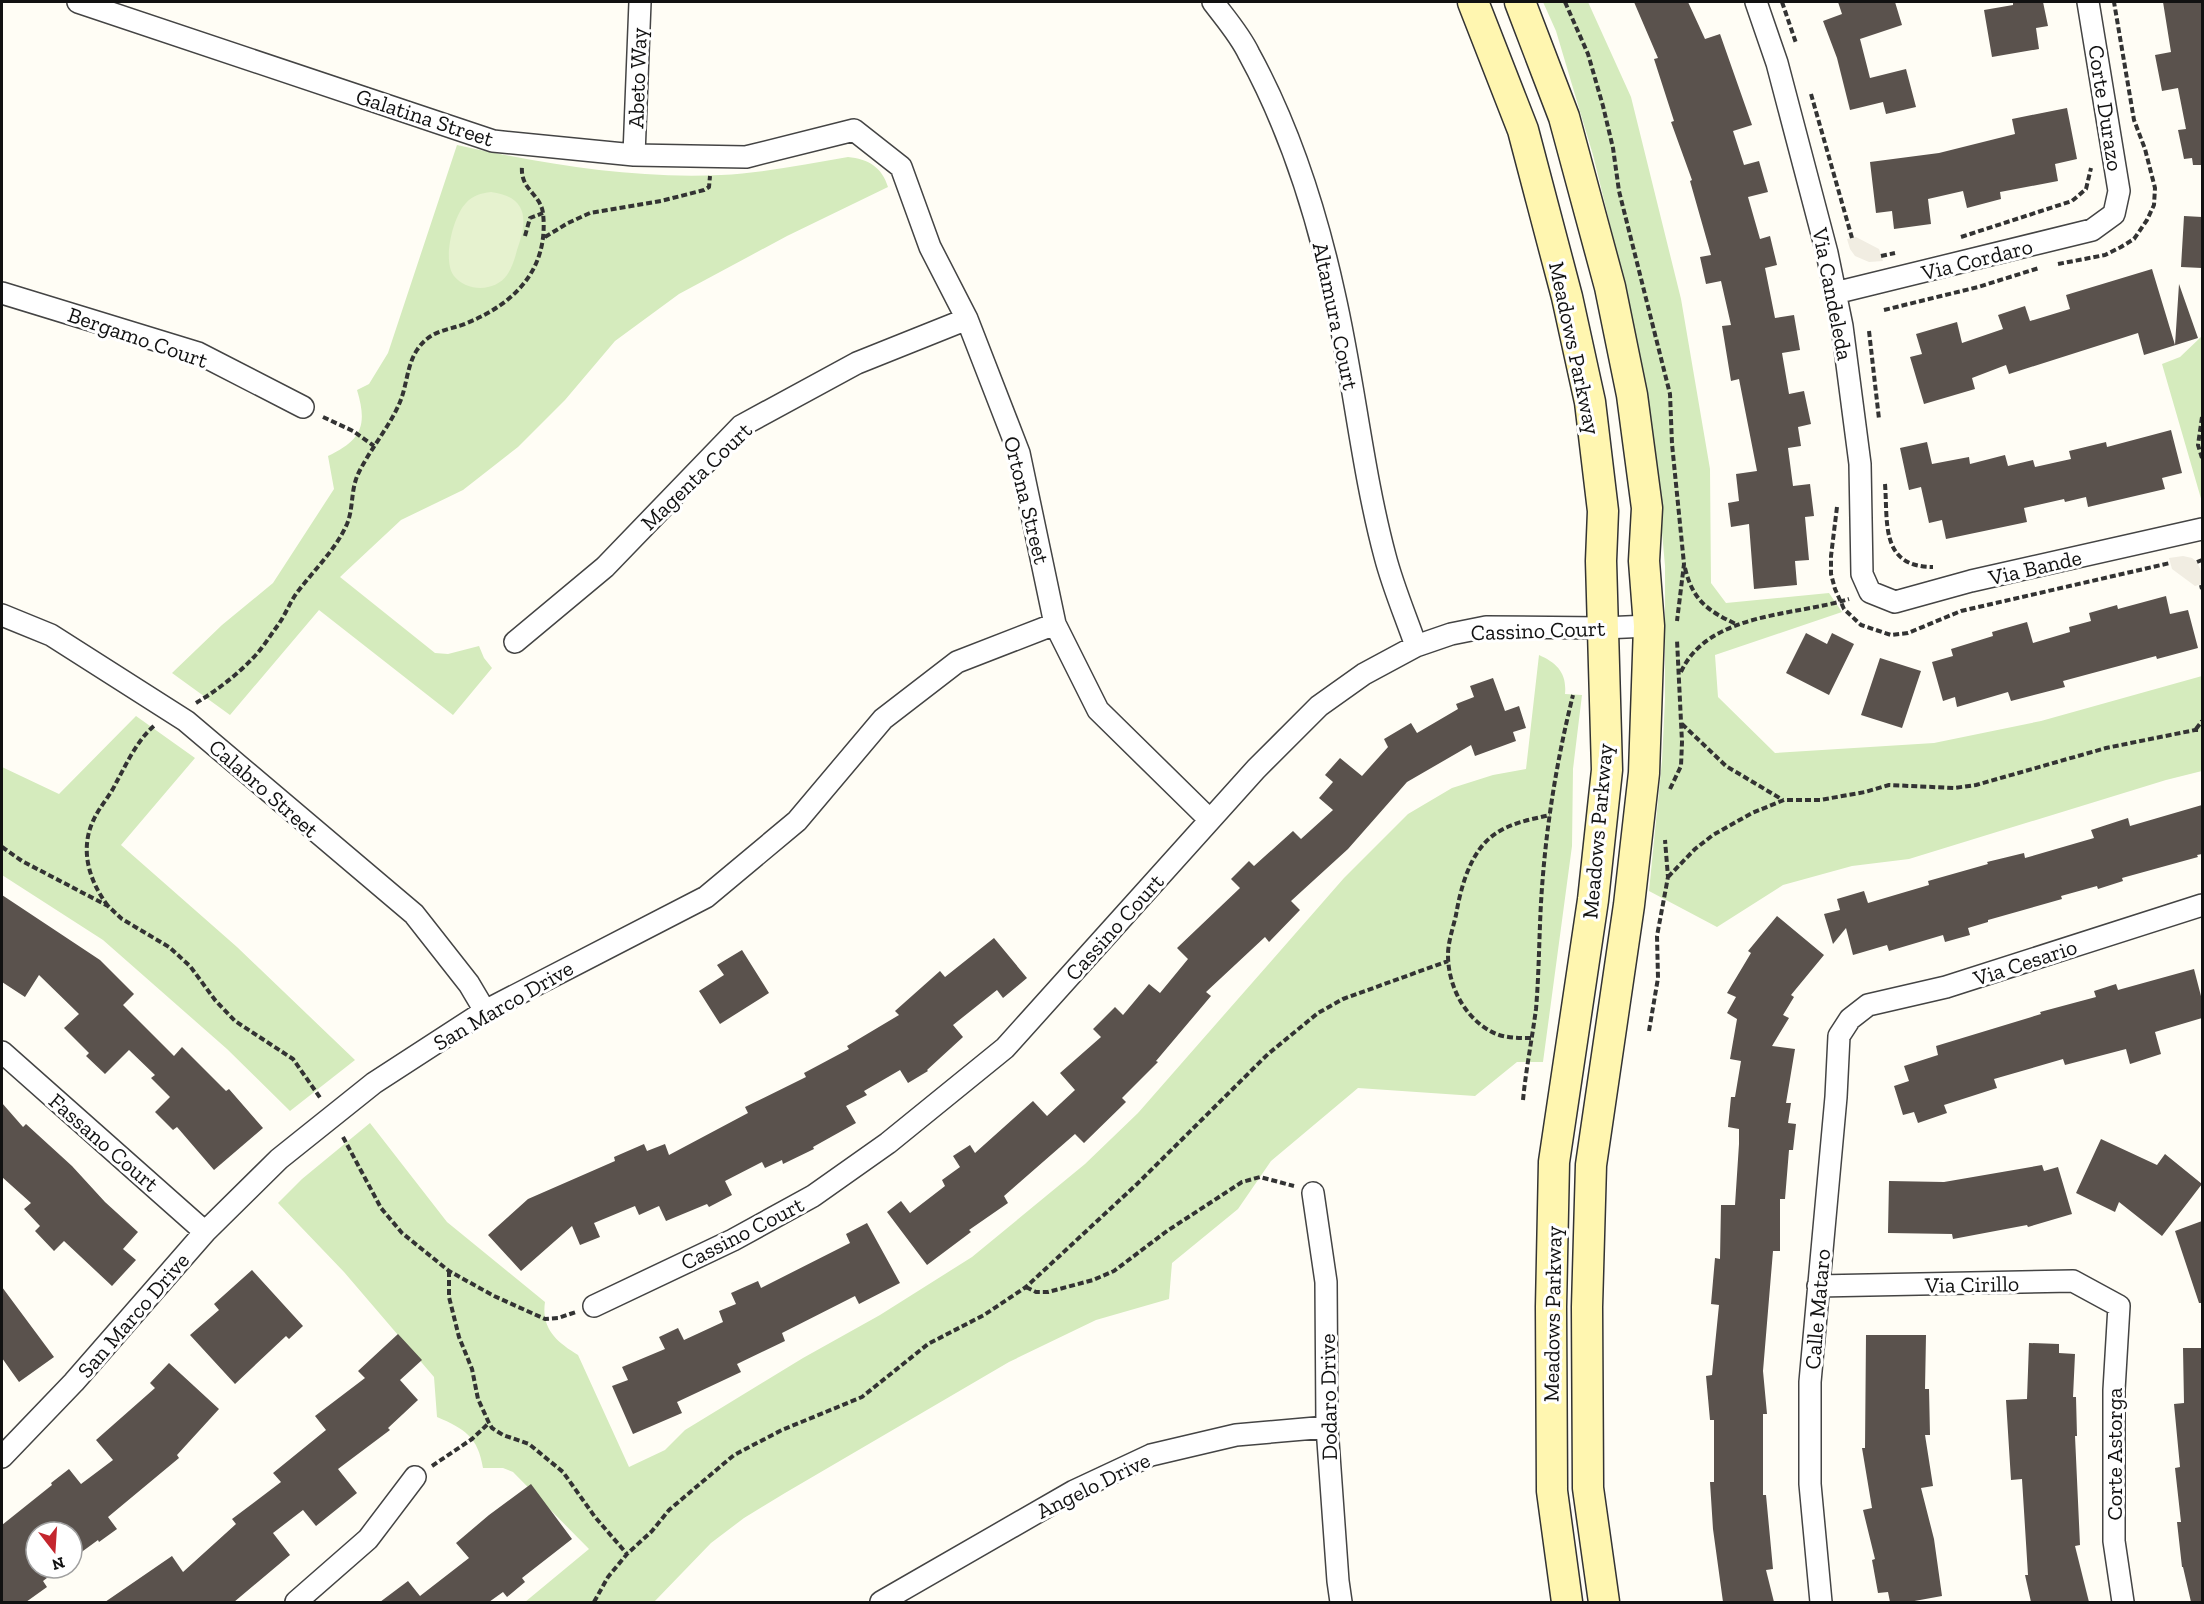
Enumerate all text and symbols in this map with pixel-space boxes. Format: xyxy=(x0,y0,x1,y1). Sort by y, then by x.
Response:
street label: Abeto Way xyxy=(622,26,653,129)
street label: Corte Durazo xyxy=(2082,43,2129,173)
street label: Galatina Street xyxy=(353,83,498,153)
street label: Via Candeleda xyxy=(1806,225,1859,363)
street label: Via Cordaro xyxy=(1918,233,2035,287)
street label: Altamura Court xyxy=(1307,240,1365,393)
street label: Meadows Parkway xyxy=(1543,259,1606,438)
street label: Bergamo Court xyxy=(64,301,212,374)
street label: Magenta Court xyxy=(635,416,758,536)
street label: Ortona Street xyxy=(998,433,1056,568)
street label: Via Bande xyxy=(1985,544,2084,592)
street label: Cassino Court xyxy=(1470,615,1606,646)
street label: Calabro Street xyxy=(203,733,325,844)
street label: Meadows Parkway xyxy=(1576,741,1619,920)
street label: Cassino Court xyxy=(1059,868,1170,986)
street label: Via Cesario xyxy=(1969,933,2080,992)
street label: San Marco Drive xyxy=(428,954,578,1056)
street label: Fassano Court xyxy=(43,1087,165,1198)
street label: Cassino Court xyxy=(676,1191,809,1276)
street label: Meadows Parkway xyxy=(1537,1225,1568,1402)
street label: San Marco Drive xyxy=(72,1247,195,1384)
street label: Calle Mataro xyxy=(1799,1248,1836,1370)
street label: Via Cirillo xyxy=(1924,1270,2019,1299)
street label: Dodaro Drive xyxy=(1314,1333,1343,1461)
street label: Corte Astorga xyxy=(2101,1387,2128,1520)
street label: Angelo Drive xyxy=(1032,1446,1154,1525)
north arrow xyxy=(24,1520,84,1580)
text: N xyxy=(50,1553,67,1575)

